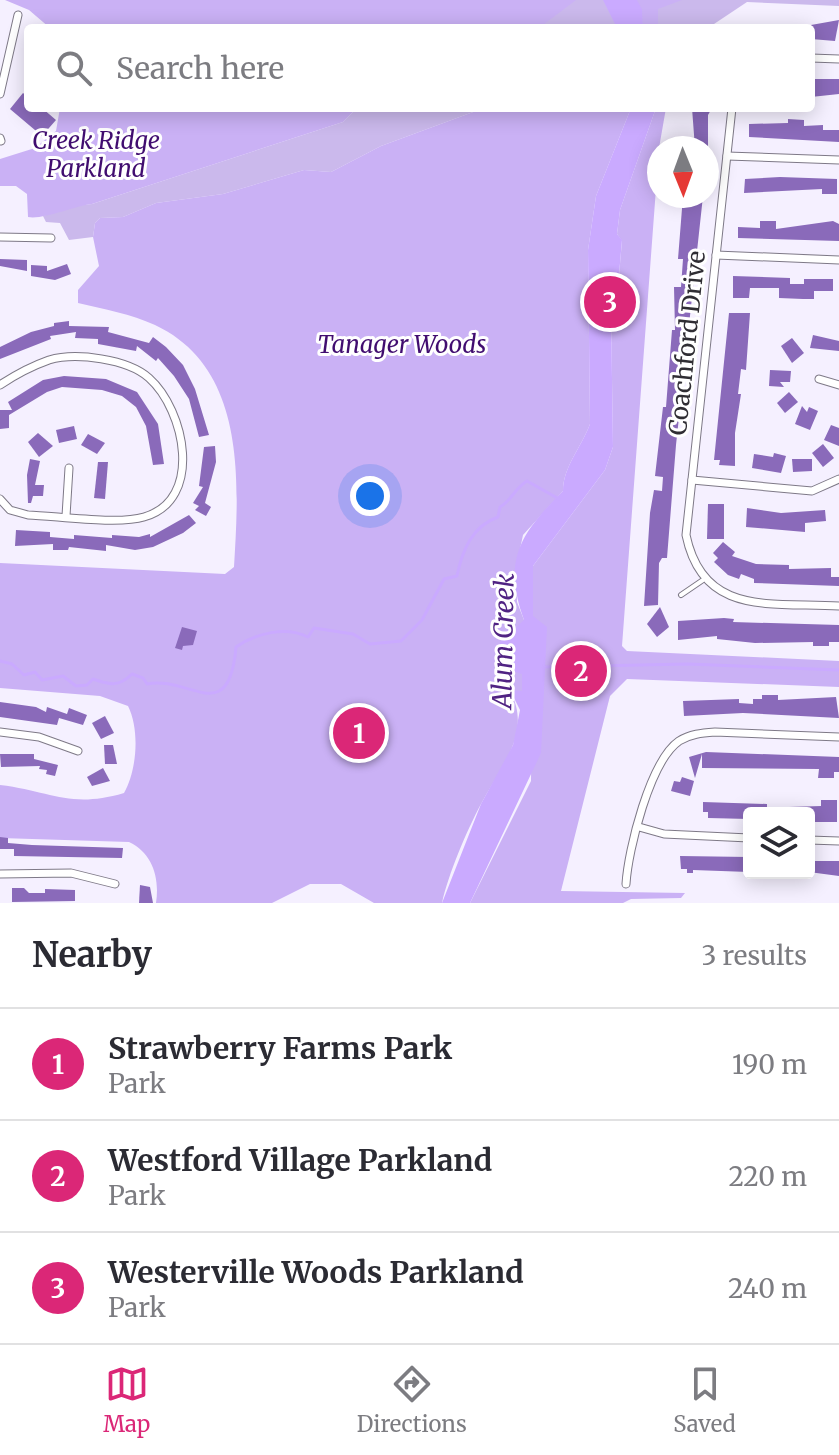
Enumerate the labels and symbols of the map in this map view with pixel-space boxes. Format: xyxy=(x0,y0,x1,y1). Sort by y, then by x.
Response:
park label: Creek Ridge Parkland xyxy=(32,125,160,184)
north arrow xyxy=(647,136,719,208)
street label: Coachford Drive xyxy=(662,249,712,437)
pin: 3 xyxy=(584,272,636,332)
park label: Tanager Woods xyxy=(318,329,486,360)
your location xyxy=(350,476,390,516)
water label: Alum Creek xyxy=(485,573,521,711)
pin: 2 xyxy=(555,641,607,701)
pin: 1 xyxy=(333,703,385,763)

